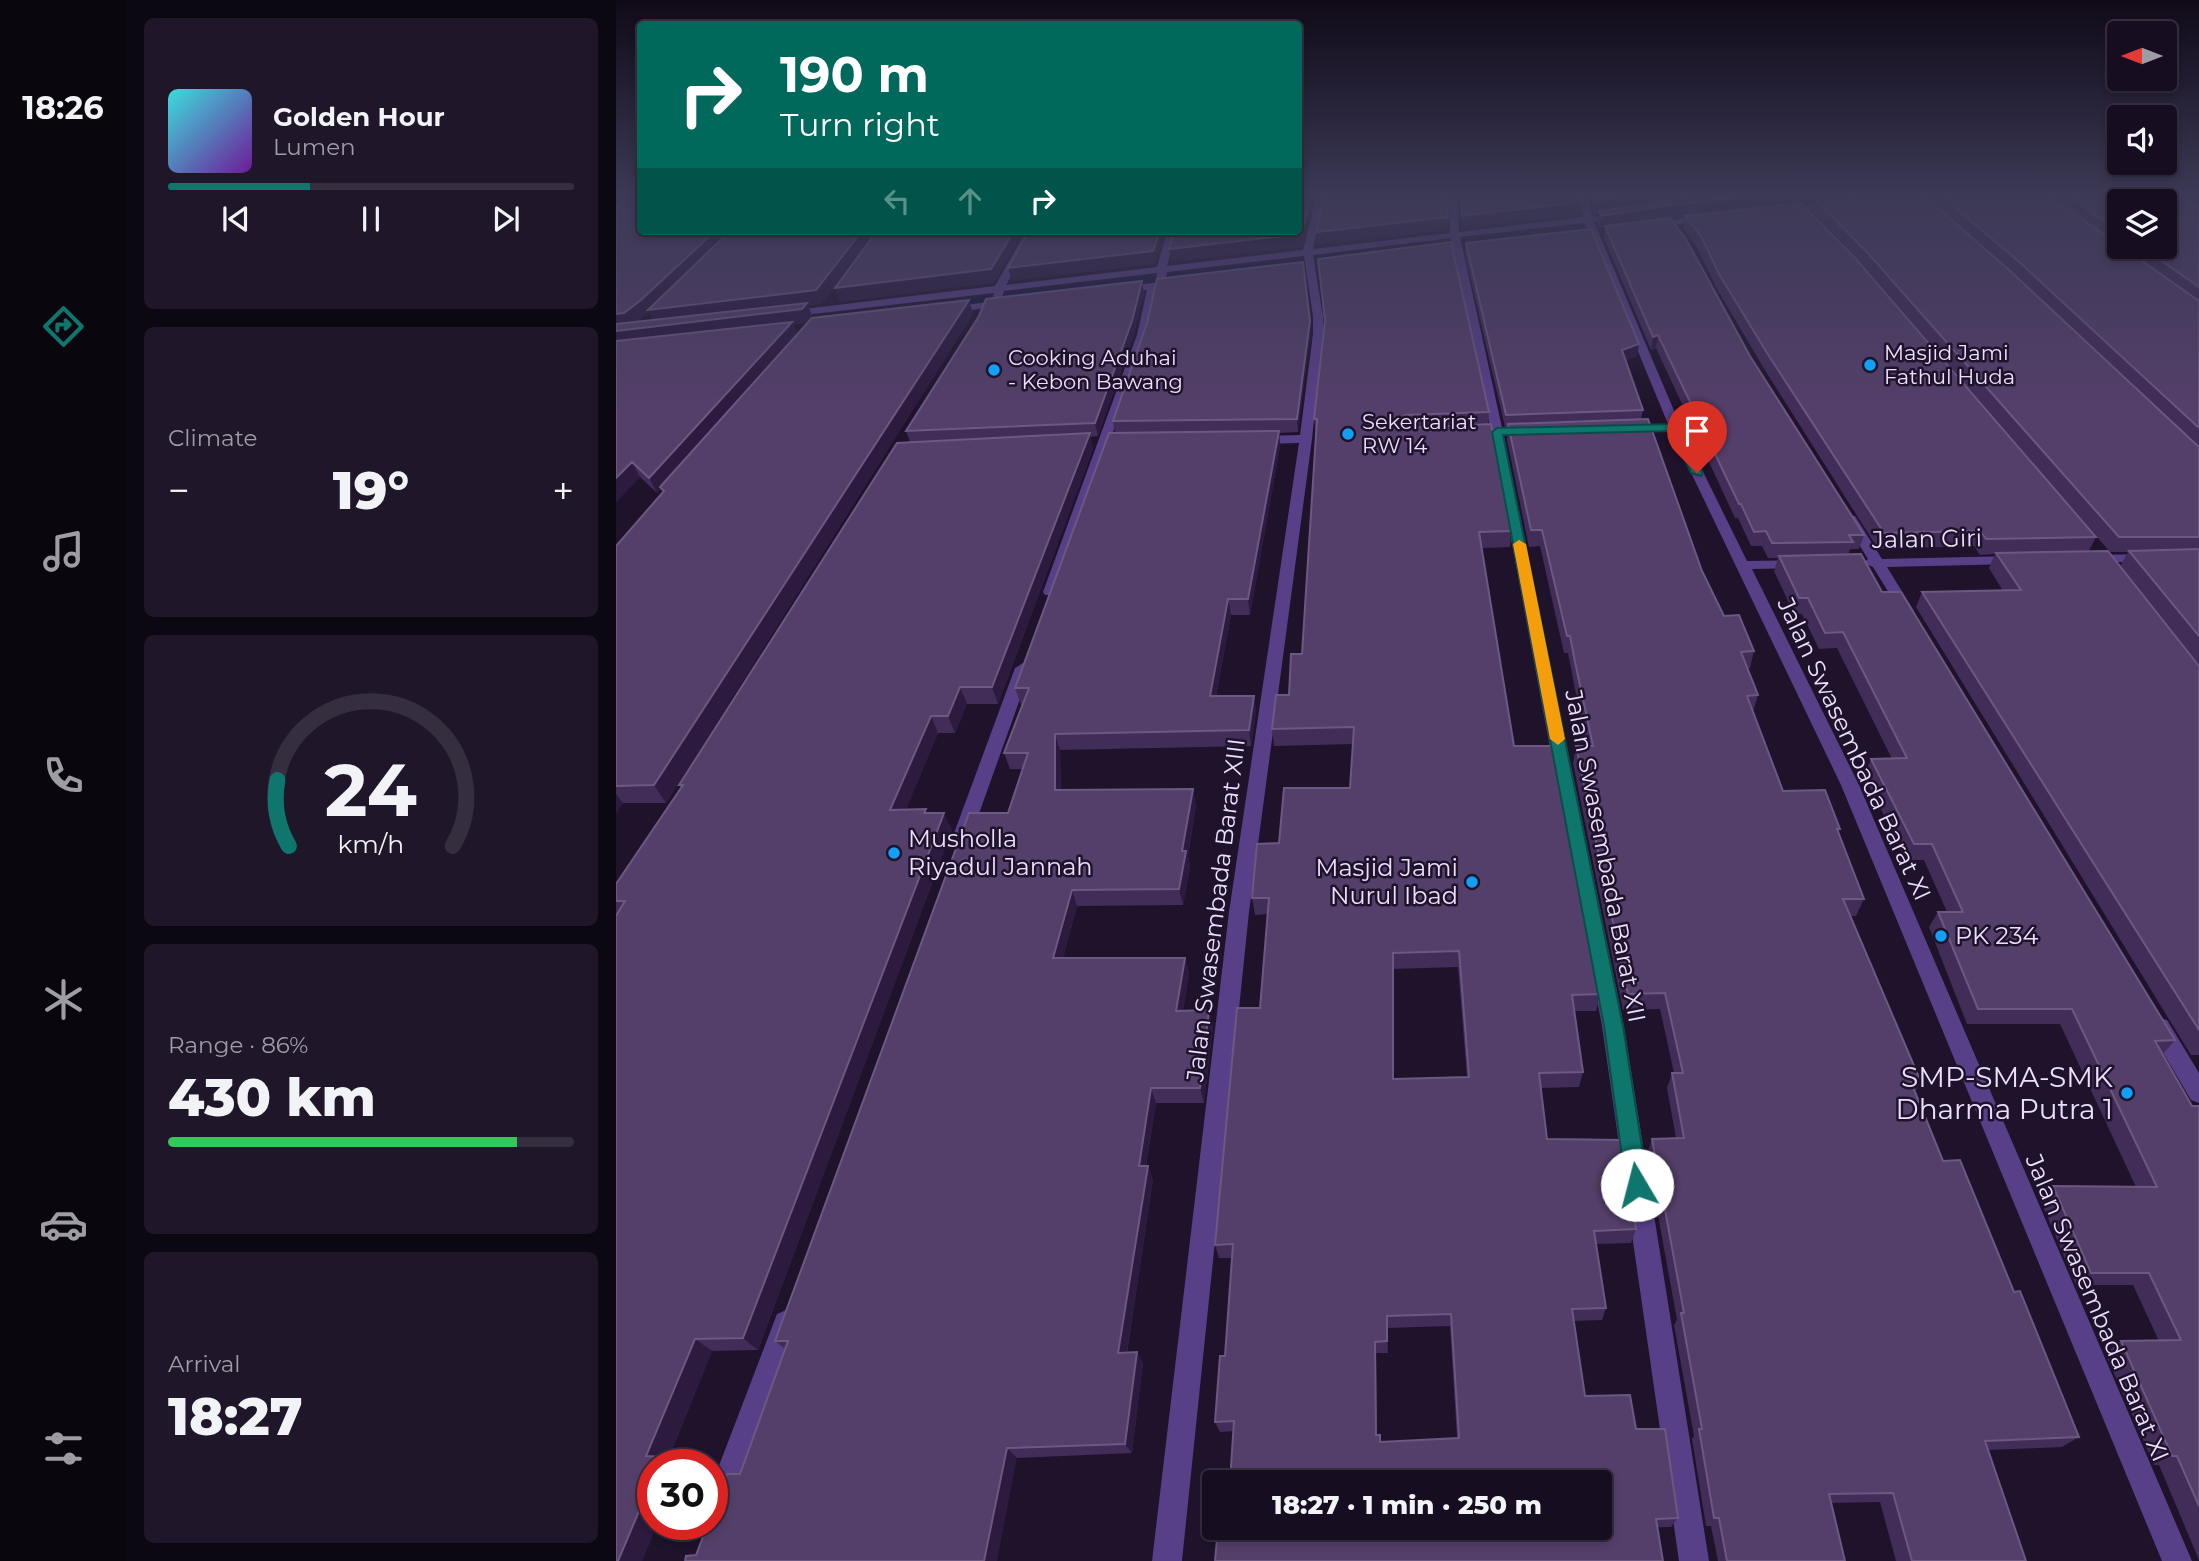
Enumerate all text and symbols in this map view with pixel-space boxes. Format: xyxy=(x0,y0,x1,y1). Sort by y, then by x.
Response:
north arrow xyxy=(2107,21,2177,91)
map controls xyxy=(2107,21,2177,259)
text: 190 m xyxy=(780,45,929,104)
icon: right xyxy=(665,49,756,140)
text: 18:26 xyxy=(22,88,104,127)
text: Golden Hour xyxy=(273,101,445,133)
text: Turn right xyxy=(780,105,940,144)
button: sound xyxy=(2107,105,2177,175)
text: Lumen xyxy=(273,133,356,161)
icon: left xyxy=(878,182,916,220)
icon: ahead xyxy=(951,182,989,220)
icon: right xyxy=(1024,182,1062,220)
button: layers xyxy=(2107,189,2177,259)
icon: previous xyxy=(217,200,255,238)
icon: pause xyxy=(352,200,390,238)
icon: next xyxy=(487,200,525,238)
icon: directions xyxy=(39,302,88,351)
place label: Masjid Jami Fathul Huda xyxy=(1884,340,2015,389)
place label: Cooking Aduhai - Kebon Bawang xyxy=(1008,345,1183,394)
marker: Masjid Jami Fathul Huda xyxy=(1862,357,1878,373)
marker: Cooking Aduhai - Kebon Bawang xyxy=(986,362,1002,378)
pin xyxy=(1667,401,1727,473)
place label: Sekertariat RW 14 xyxy=(1362,409,1476,458)
icon: arrive xyxy=(1678,412,1716,450)
text: Climate xyxy=(168,424,257,452)
marker: Sekertariat RW 14 xyxy=(1340,426,1356,442)
text: 19° xyxy=(333,459,409,522)
text: − xyxy=(168,467,190,514)
text: + xyxy=(552,467,574,514)
street label: Jalan Giri xyxy=(1871,523,1982,554)
icon: music xyxy=(39,527,88,576)
street label: Jalan Swasembada Barat XI xyxy=(1771,592,1938,905)
street label: Jalan Swasembada Barat XII xyxy=(1559,686,1652,1025)
street label: Jalan Swasembada Barat XIII xyxy=(1180,737,1251,1084)
text: 24 xyxy=(325,747,417,835)
icon: phone xyxy=(39,751,88,800)
place label: Musholla Riyadul Jannah xyxy=(908,824,1093,881)
text: km/h xyxy=(338,829,404,859)
marker: Musholla Riyadul Jannah xyxy=(886,845,902,861)
place label: Masjid Jami Nurul Ibad xyxy=(1316,853,1458,910)
marker: Masjid Jami Nurul Ibad xyxy=(1464,874,1480,890)
place label: PK 234 xyxy=(1955,921,2039,950)
marker: PK 234 xyxy=(1933,928,1949,944)
icon: climate xyxy=(39,975,88,1024)
text: Range · 86% xyxy=(168,1031,308,1059)
place label: SMP-SMA-SMK Dharma Putra 1 xyxy=(1896,1060,2113,1126)
text: 430 km xyxy=(168,1066,376,1129)
marker: SMP-SMA-SMK Dharma Putra 1 xyxy=(2119,1085,2135,1101)
position arrow xyxy=(1600,1148,1674,1222)
street label: Jalan Swasembada Barat XI xyxy=(2019,1149,2175,1466)
icon: car xyxy=(39,1200,88,1249)
text: Arrival xyxy=(168,1350,241,1378)
text: 18:27 xyxy=(168,1385,303,1448)
icon: filters xyxy=(39,1424,88,1473)
speed limit sign: 30 xyxy=(637,1449,728,1540)
text: 18:27 · 1 min · 250 m xyxy=(1272,1489,1542,1521)

